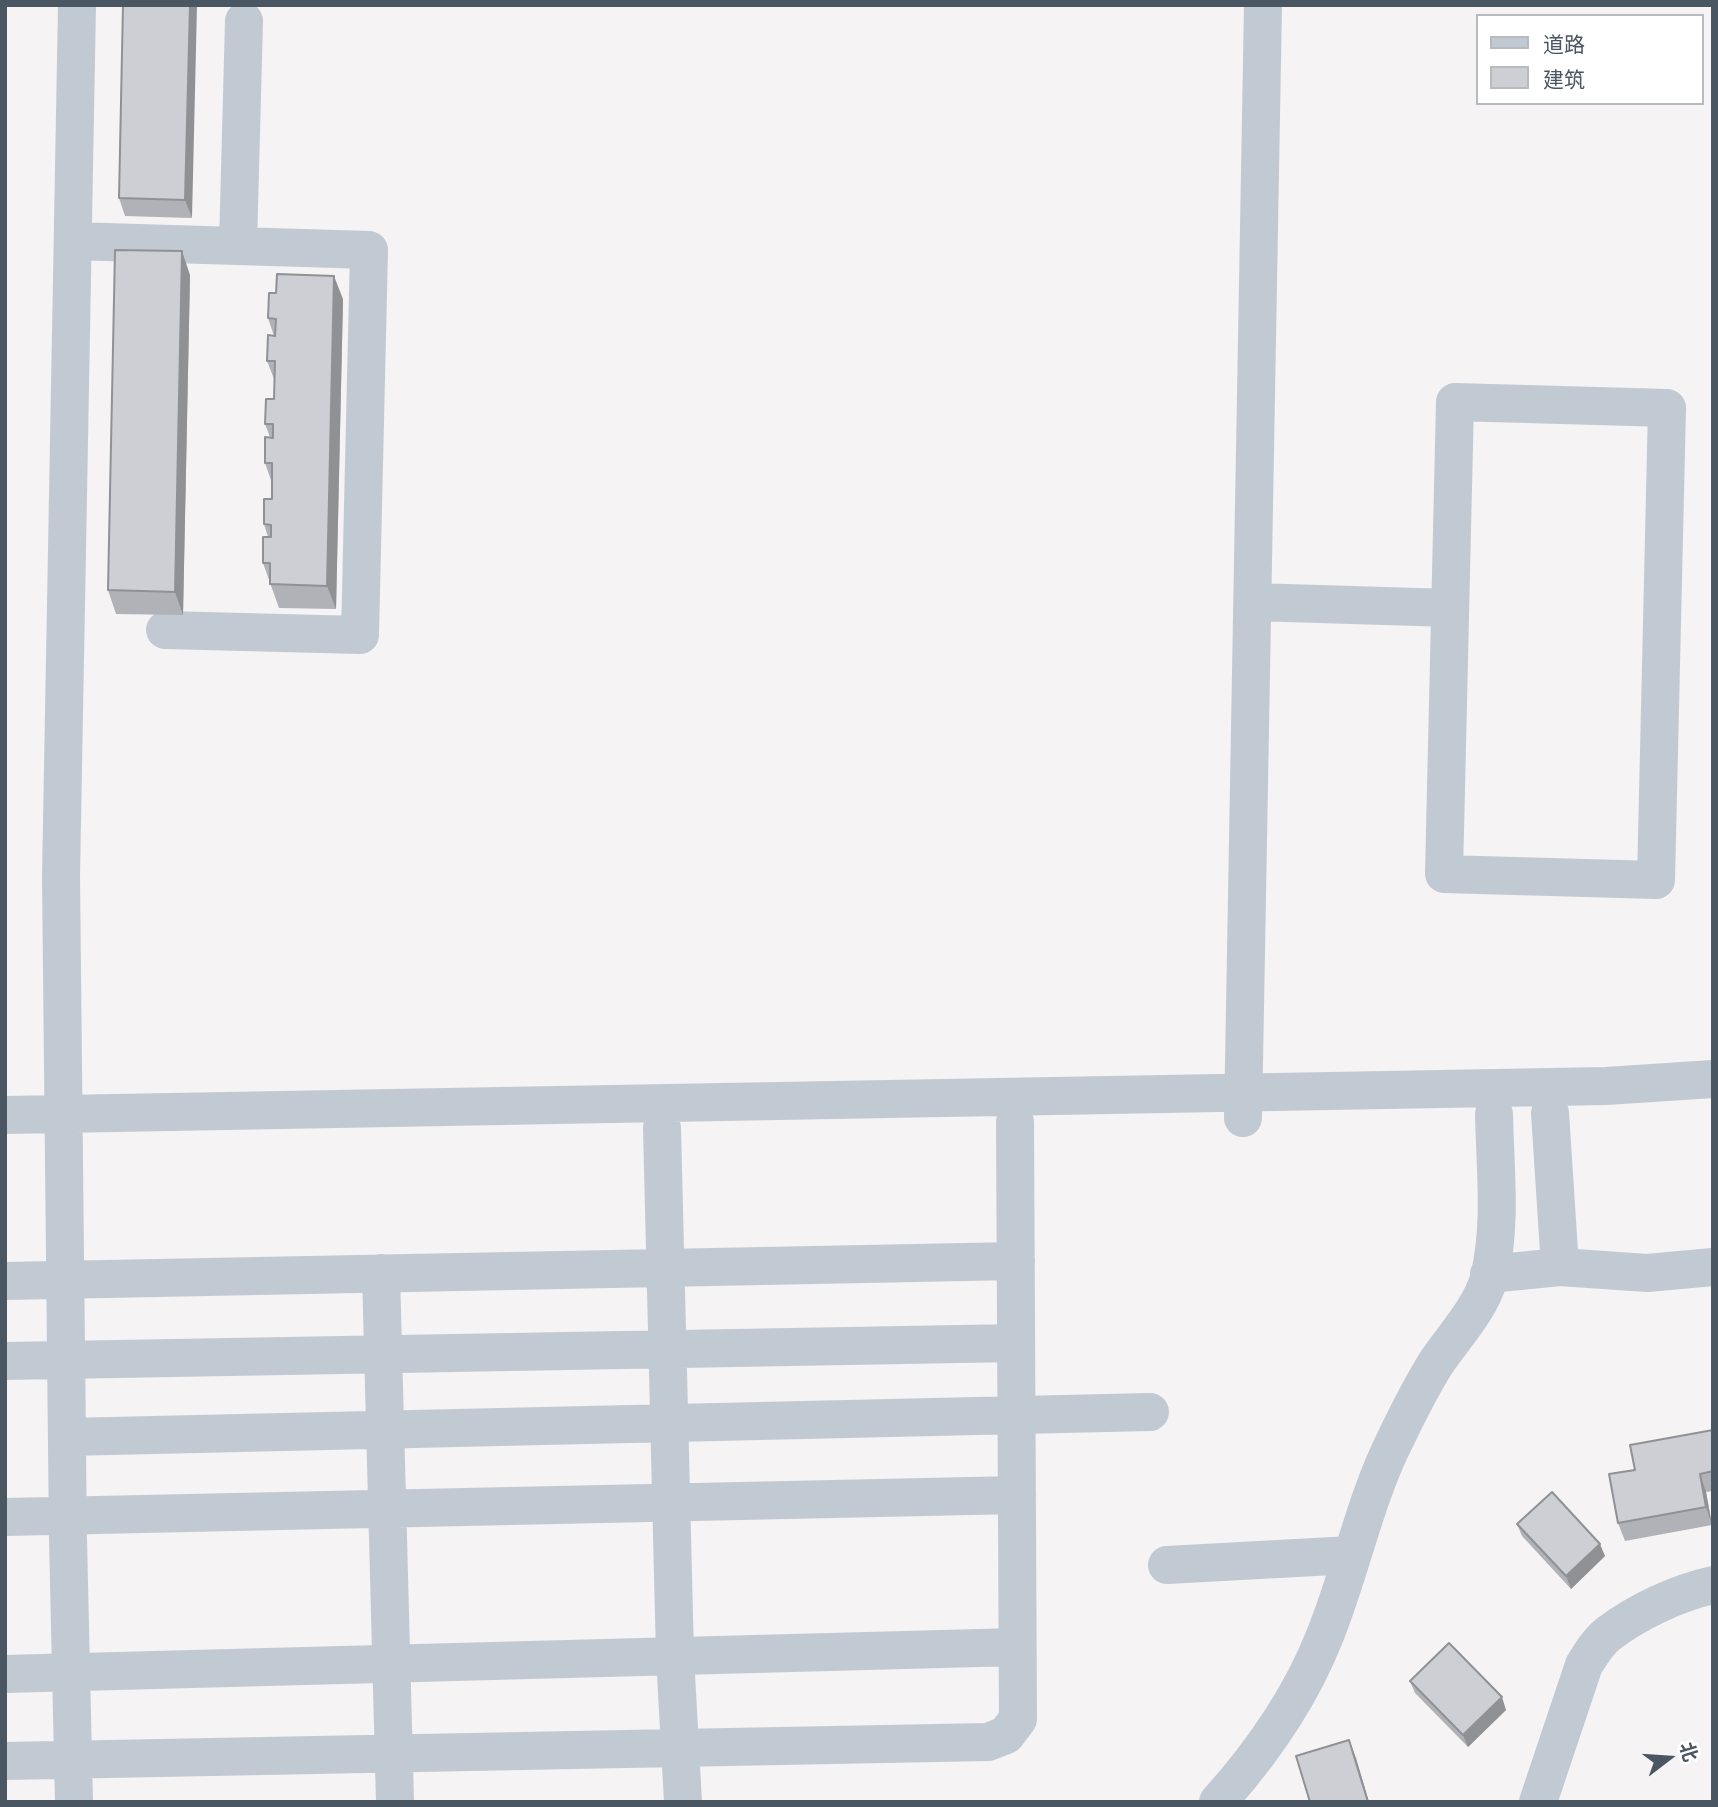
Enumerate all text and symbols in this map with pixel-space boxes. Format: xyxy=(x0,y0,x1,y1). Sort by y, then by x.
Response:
legend xyxy=(1476,14,1704,105)
text: 道路 xyxy=(1543,30,1585,58)
text: 建筑 xyxy=(1543,65,1585,93)
north arrow xyxy=(1634,1723,1704,1793)
text: 北 xyxy=(1674,1739,1704,1765)

